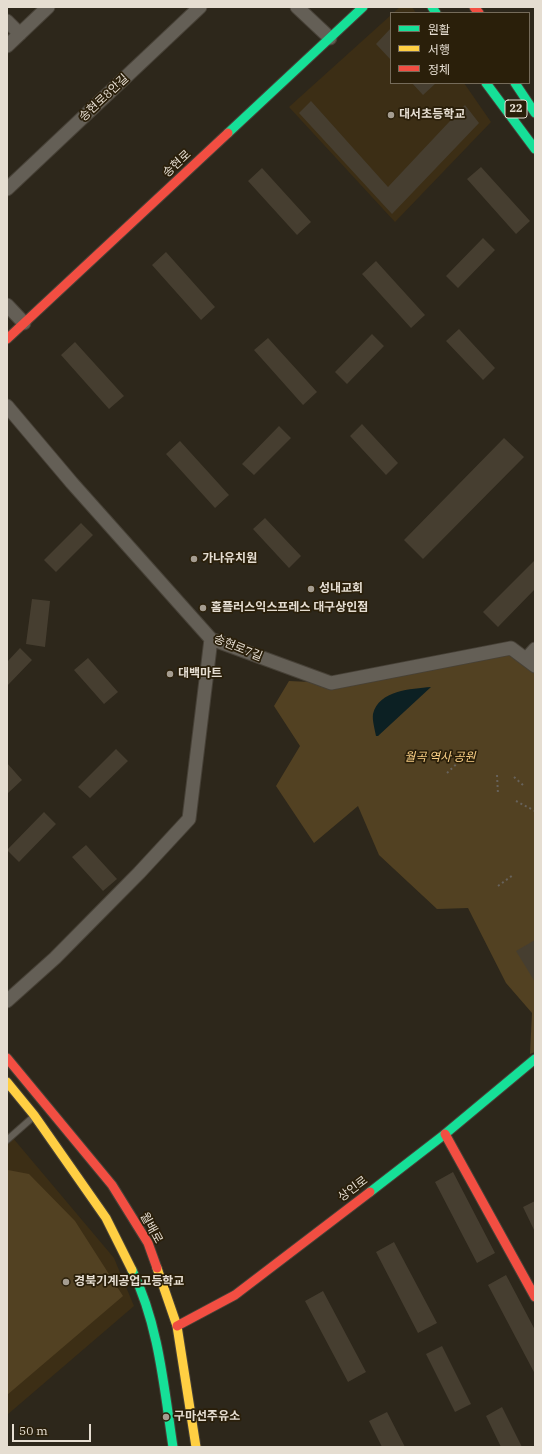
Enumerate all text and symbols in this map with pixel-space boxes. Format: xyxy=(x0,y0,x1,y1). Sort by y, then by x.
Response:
legend xyxy=(390,12,530,84)
text: 원활 xyxy=(428,22,450,37)
text: 서행 xyxy=(428,42,450,57)
text: 정체 xyxy=(428,62,450,77)
street label: 송현로8안길 xyxy=(76,71,132,125)
road number: 22 xyxy=(505,100,527,118)
place label: 대서초등학교 xyxy=(399,108,465,122)
marker: 대서초등학교 xyxy=(386,110,396,120)
street label: 송현로 xyxy=(160,147,194,181)
place label: 가나유치원 xyxy=(202,552,257,566)
marker: 가나유치원 xyxy=(189,554,199,564)
place label: 성내교회 xyxy=(319,582,363,596)
marker: 성내교회 xyxy=(306,584,316,594)
place label: 홈플러스익스프레스 대구상인점 xyxy=(211,601,368,615)
marker: 홈플러스익스프레스 대구상인점 xyxy=(198,603,208,613)
street label: 송현로7길 xyxy=(211,632,265,664)
place label: 대백마트 xyxy=(178,667,222,681)
marker: 대백마트 xyxy=(165,669,175,679)
park label: 월곡 역사 공원 xyxy=(404,751,476,765)
street label: 상인로 xyxy=(335,1173,371,1205)
street label: 월배로 xyxy=(137,1210,165,1246)
place label: 경북기계공업고등학교 xyxy=(74,1275,184,1289)
marker: 경북기계공업고등학교 xyxy=(61,1277,71,1287)
place label: 구마선주유소 xyxy=(174,1410,240,1424)
marker: 구마선주유소 xyxy=(161,1412,171,1422)
scale bar xyxy=(14,1416,93,1442)
text: 50 m xyxy=(19,1423,48,1438)

